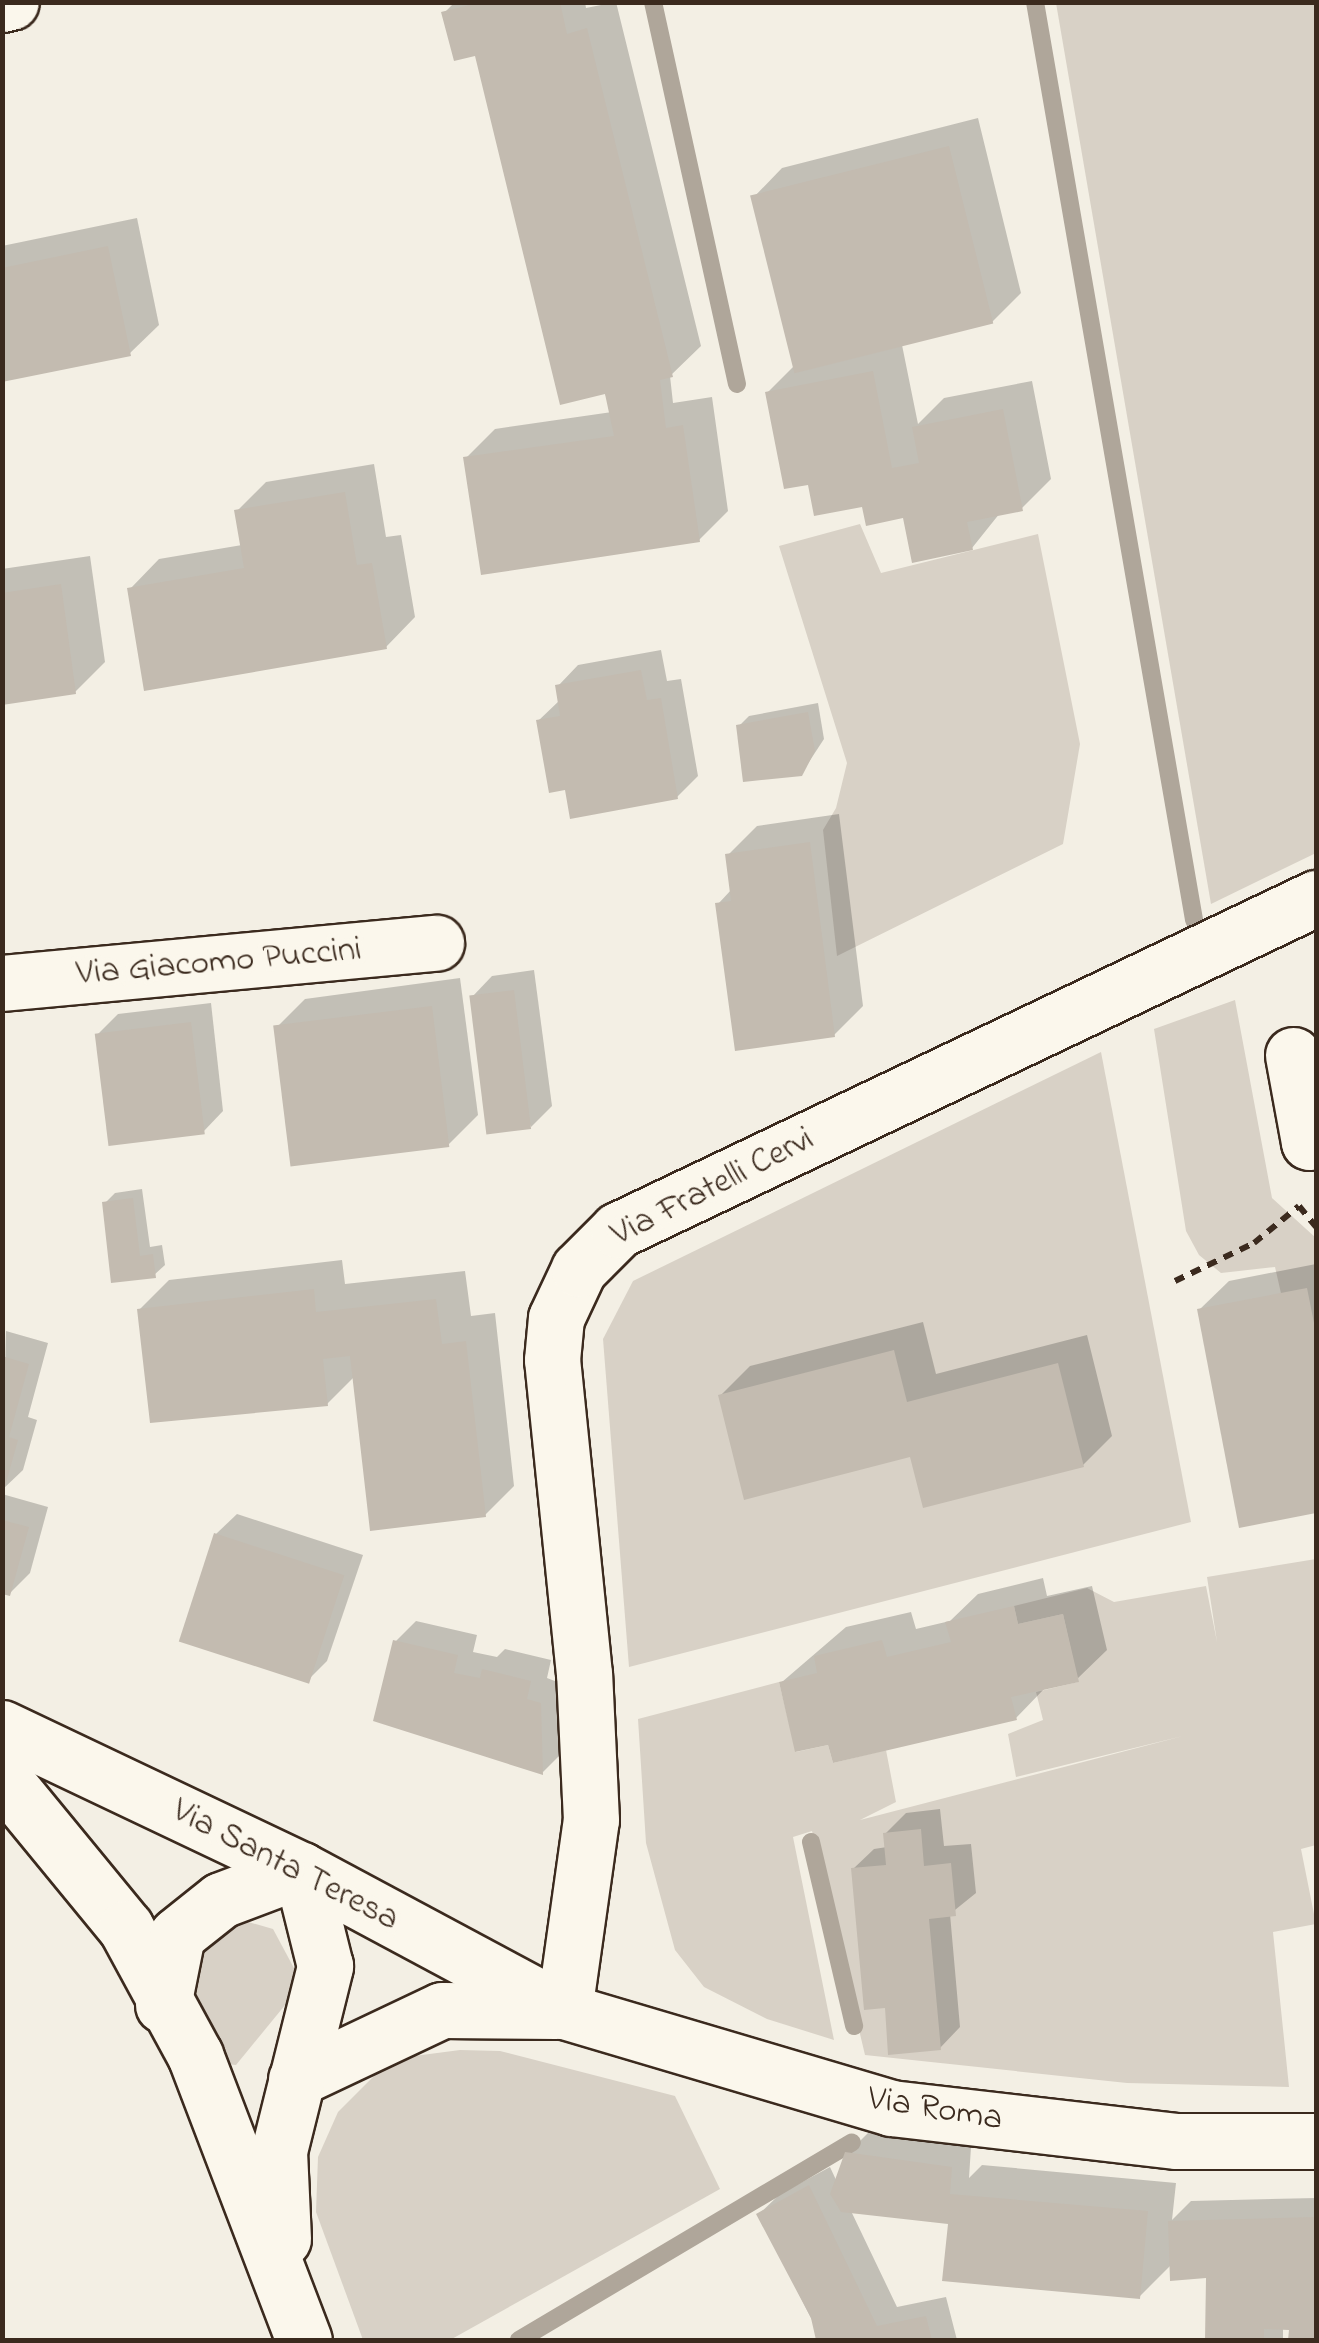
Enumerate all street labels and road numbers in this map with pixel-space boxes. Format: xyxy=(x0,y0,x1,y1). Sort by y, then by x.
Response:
street label: Via Giacomo Puccini xyxy=(75,930,363,996)
street label: Via Fratelli Cervi xyxy=(605,1119,821,1257)
street label: Via Santa Teresa xyxy=(164,1791,406,1941)
street label: Via Roma xyxy=(865,2079,1005,2141)

